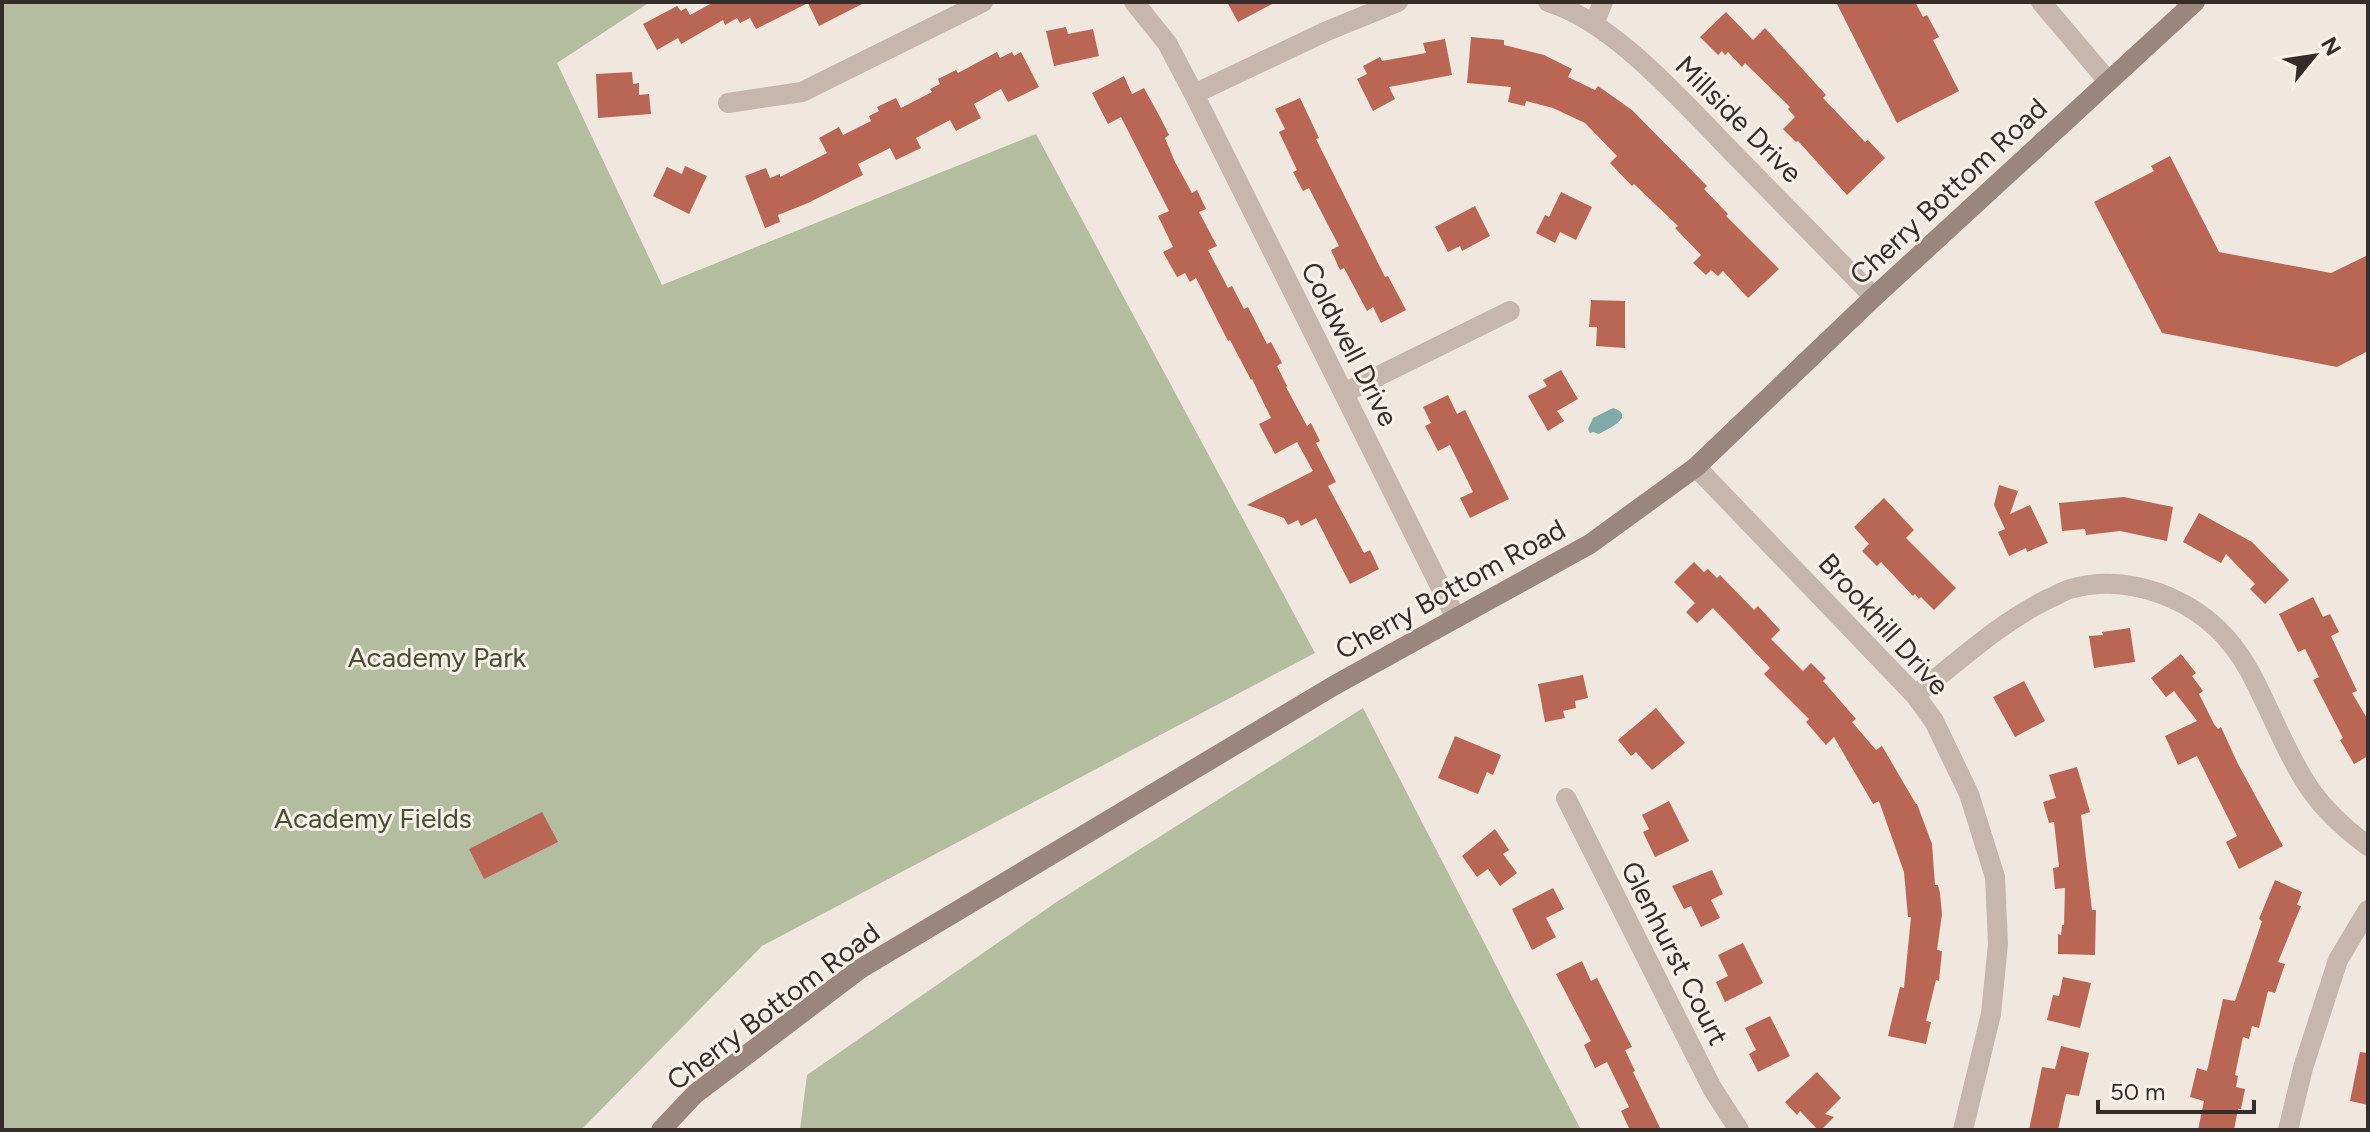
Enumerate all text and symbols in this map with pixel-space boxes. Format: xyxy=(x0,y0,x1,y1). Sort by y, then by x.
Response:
north arrow xyxy=(2274,16,2354,96)
text: N xyxy=(2315,32,2347,60)
street label: Millside Drive xyxy=(1668,48,1810,190)
street label: Cherry Bottom Road xyxy=(1842,91,2054,291)
street label: Coldwell Drive xyxy=(1294,256,1406,432)
street label: Cherry Bottom Road xyxy=(1329,512,1571,666)
street label: Brookhill Drive xyxy=(1812,546,1956,702)
park label: Academy Park xyxy=(348,640,527,674)
park label: Academy Fields xyxy=(274,801,472,835)
street label: Glenhurst Court xyxy=(1614,855,1736,1051)
street label: Cherry Bottom Road xyxy=(660,915,886,1097)
scale bar xyxy=(2098,1064,2254,1114)
text: 50 m xyxy=(2110,1077,2166,1106)

